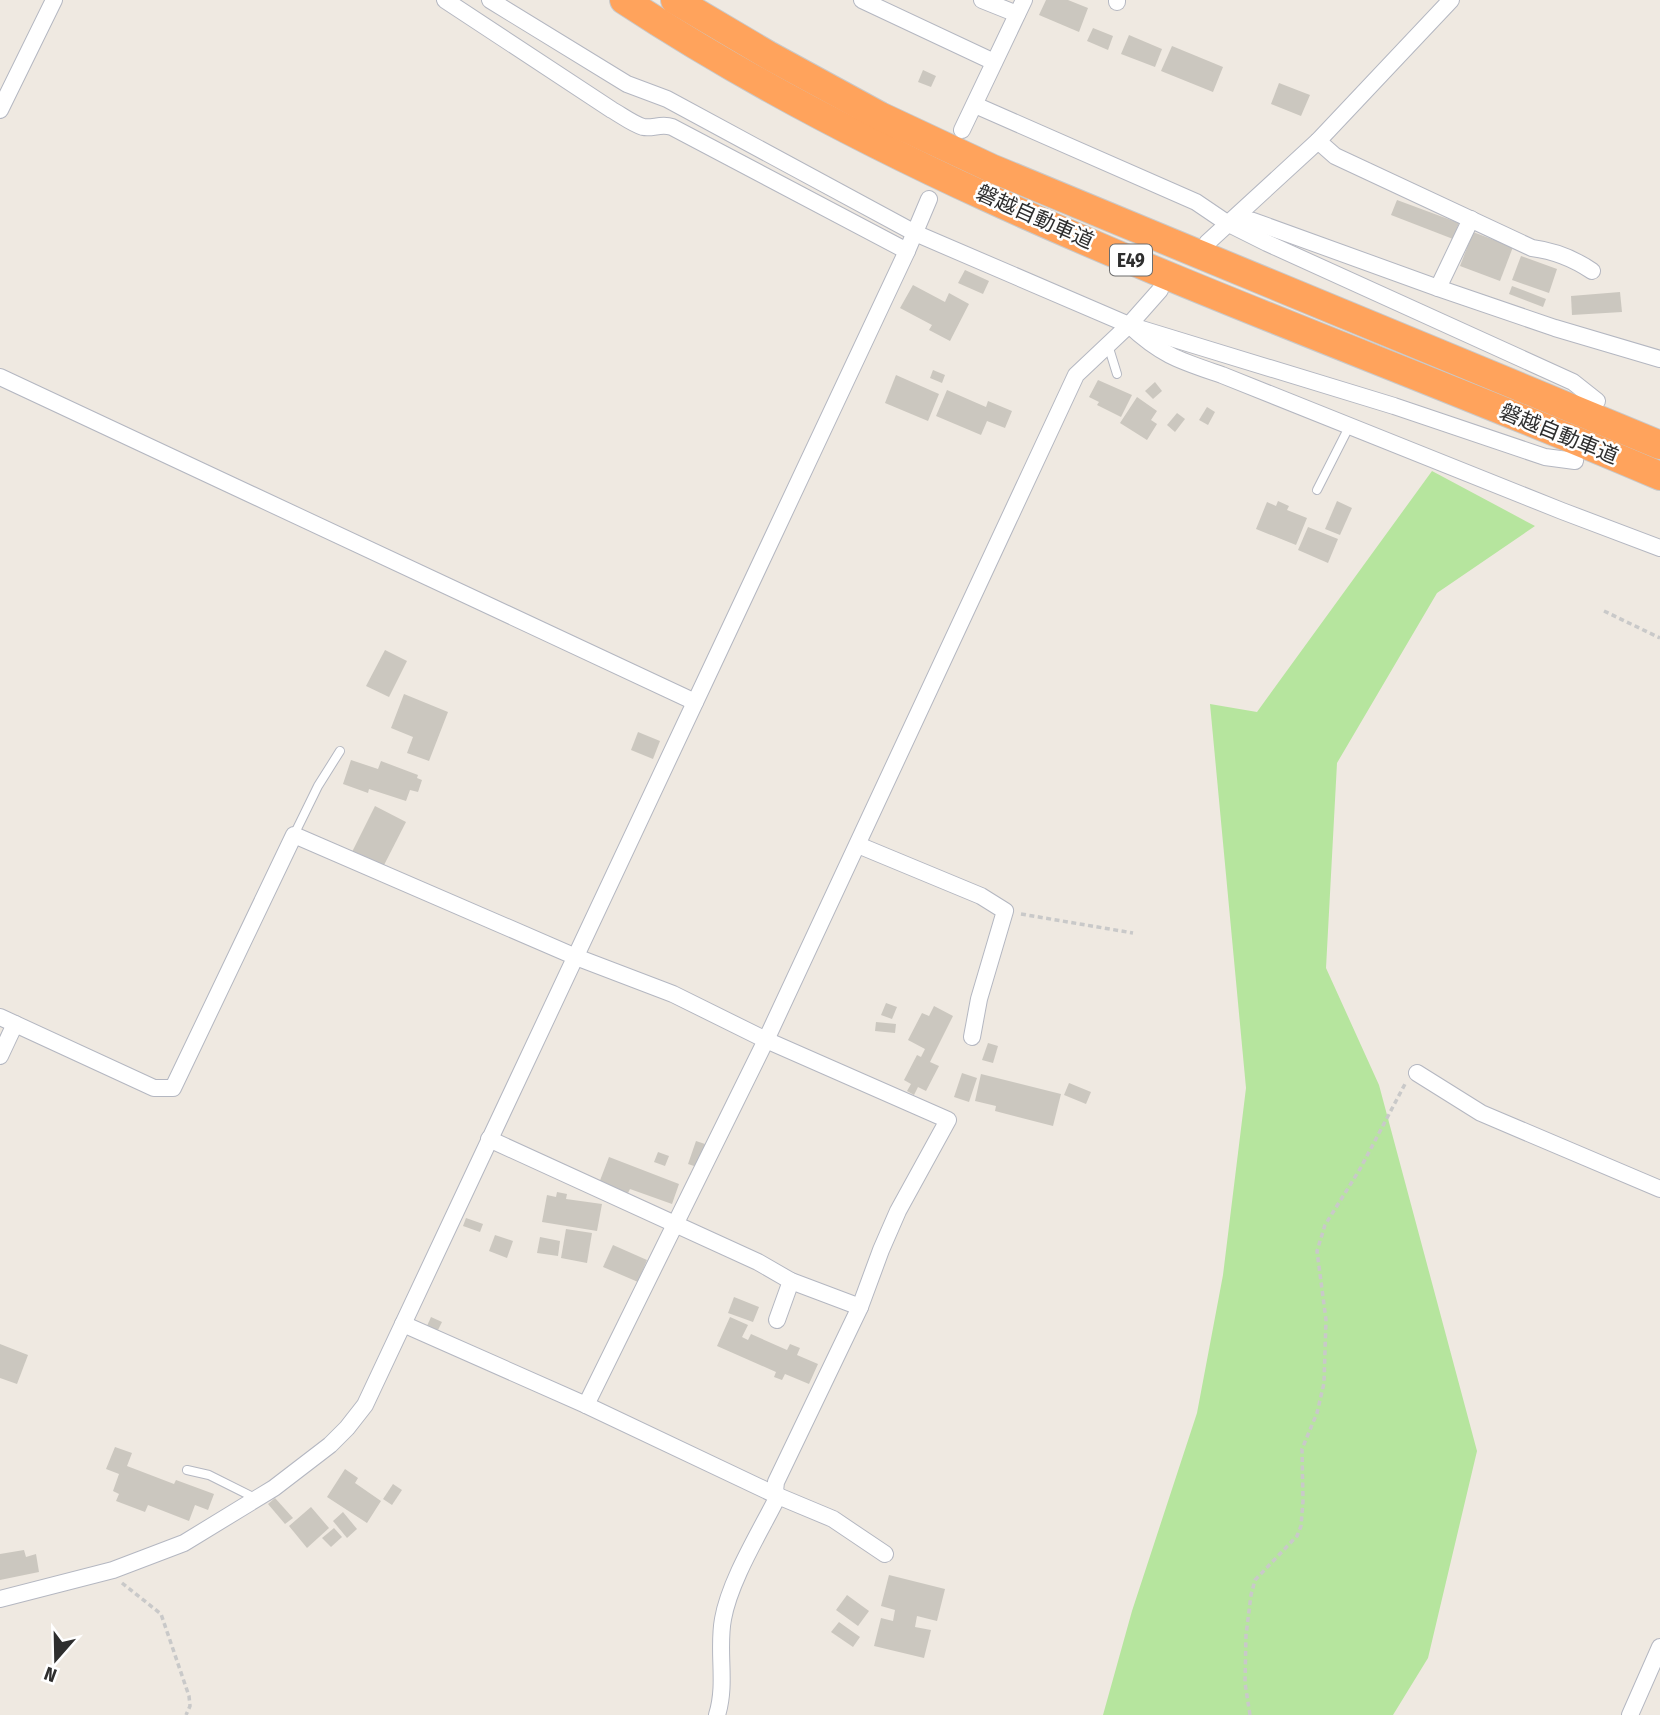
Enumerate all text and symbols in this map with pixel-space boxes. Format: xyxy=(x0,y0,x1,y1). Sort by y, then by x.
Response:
street label: 磐越自動車道 xyxy=(972,179,1098,255)
road number: E49 xyxy=(1110,244,1152,276)
street label: 磐越自動車道 xyxy=(1496,398,1622,470)
north arrow xyxy=(21,1624,91,1694)
text: N xyxy=(41,1662,60,1687)

